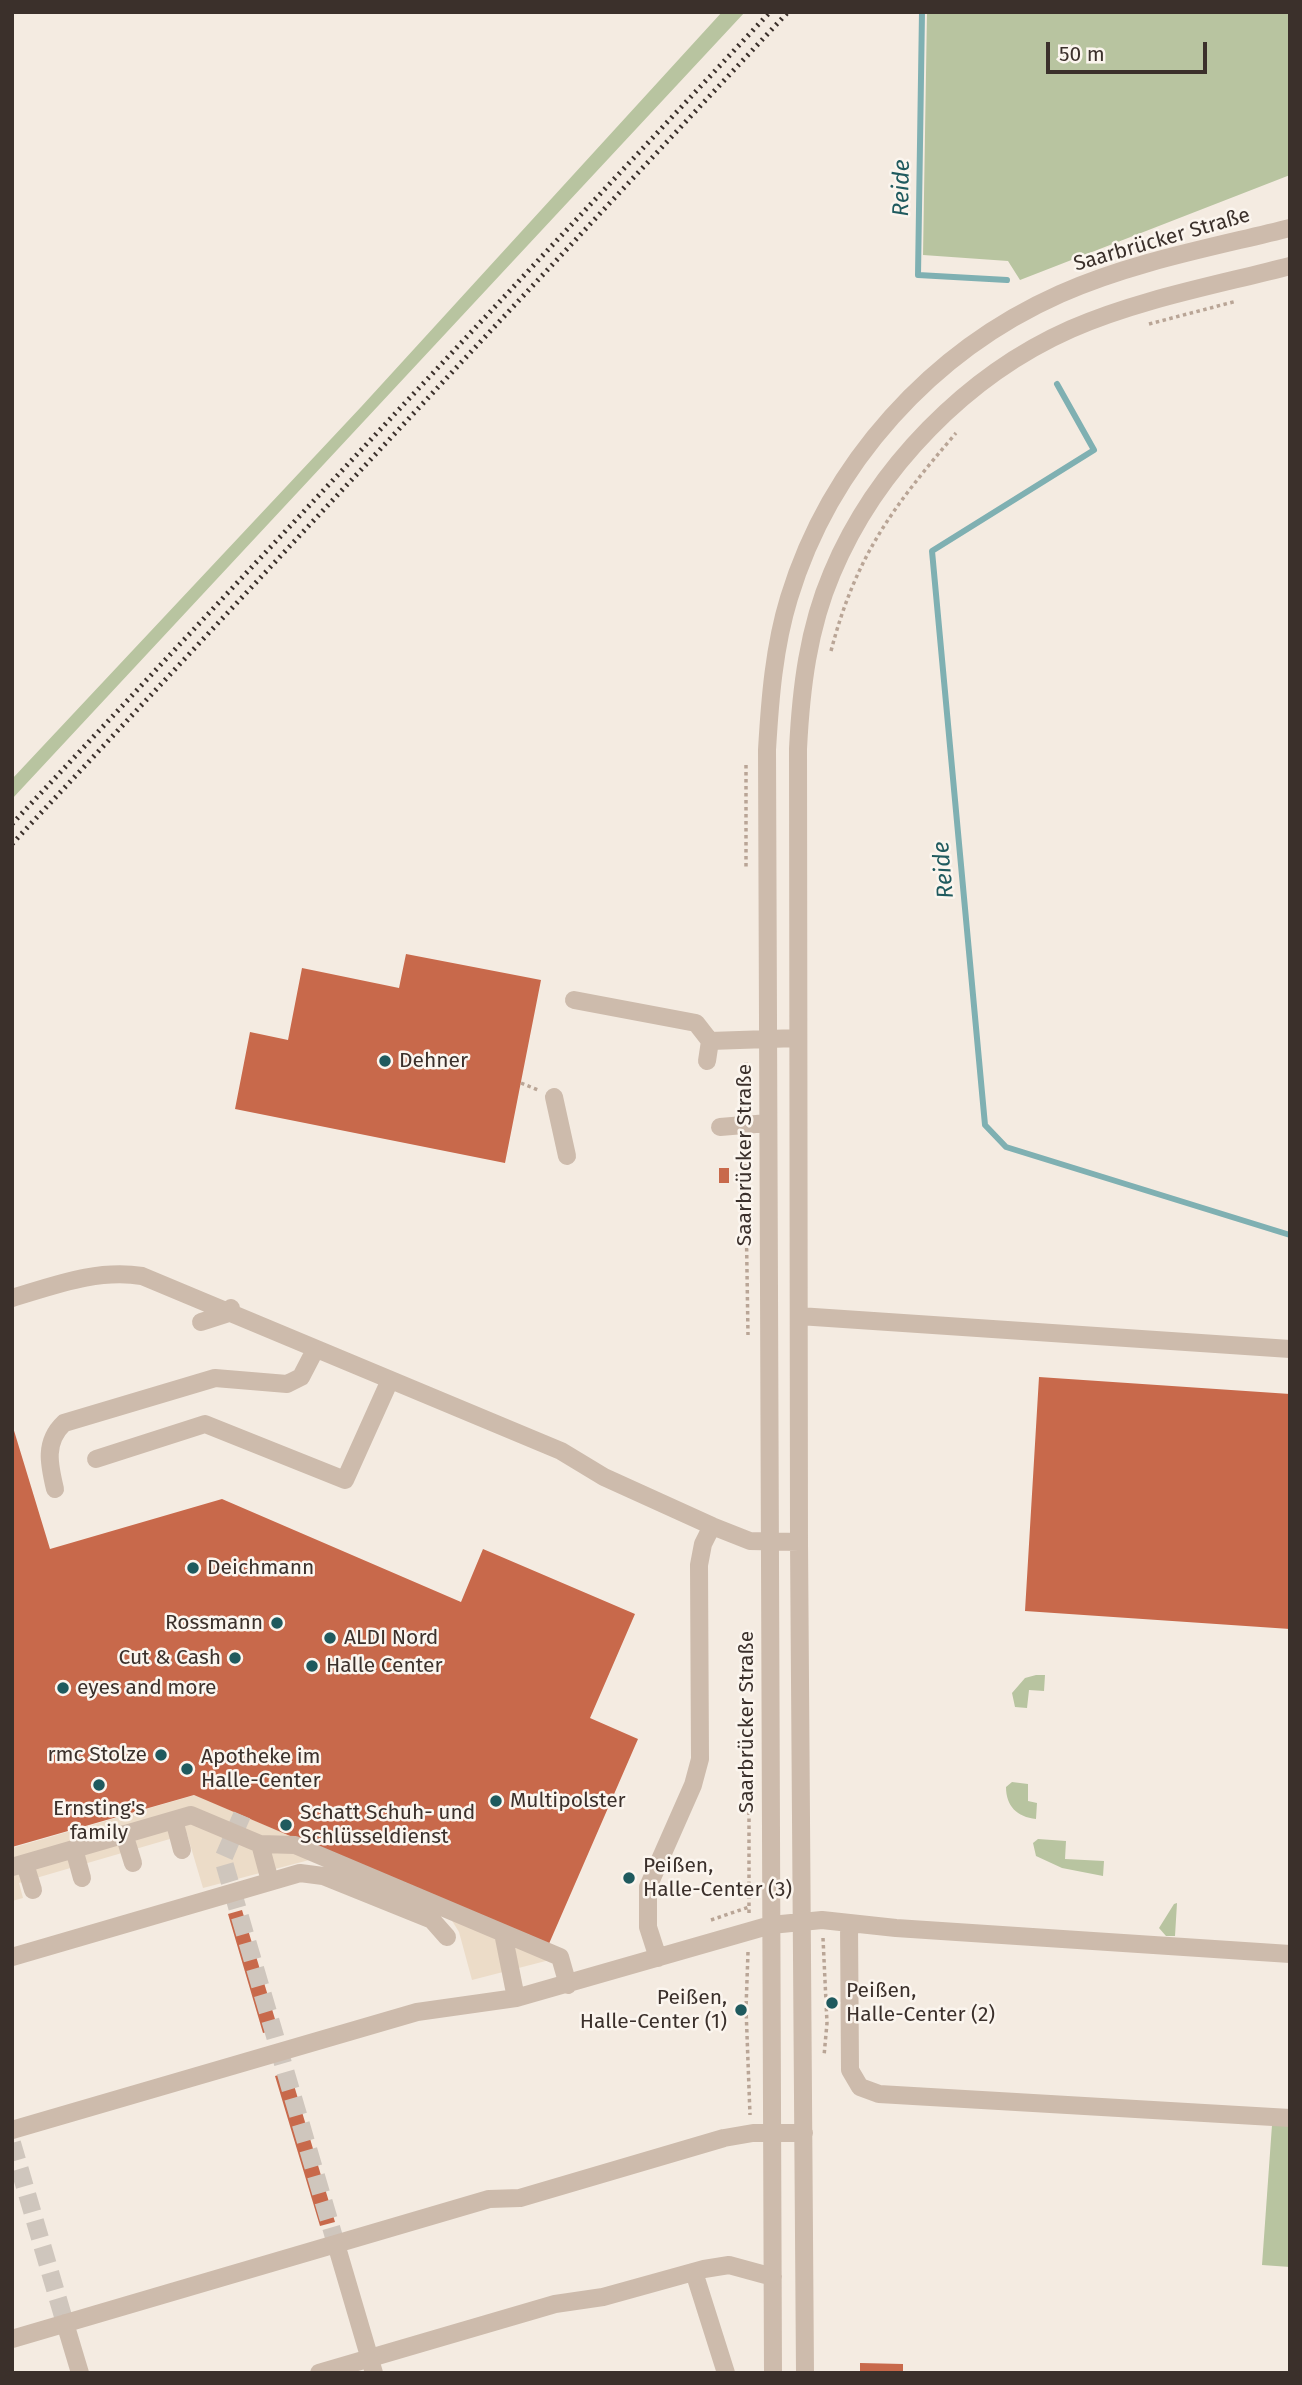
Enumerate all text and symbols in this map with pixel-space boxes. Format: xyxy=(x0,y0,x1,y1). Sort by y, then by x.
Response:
scale bar xyxy=(1050,28,1211,72)
text: 50 m xyxy=(1059,41,1105,67)
water label: Reide xyxy=(888,159,916,217)
street label: Saarbrücker Straße xyxy=(1071,203,1253,277)
water label: Reide xyxy=(928,840,960,900)
place label: Dehner xyxy=(399,1048,468,1074)
marker: Dehner xyxy=(377,1053,393,1069)
street label: Saarbrücker Straße xyxy=(732,1064,758,1246)
place label: Deichmann xyxy=(207,1555,314,1581)
marker: Deichmann xyxy=(185,1560,201,1576)
place label: Rossmann xyxy=(165,1610,263,1636)
marker: Rossmann xyxy=(269,1615,285,1631)
place label: ALDI Nord xyxy=(344,1625,438,1651)
marker: ALDI Nord xyxy=(322,1630,338,1646)
street label: Saarbrücker Straße xyxy=(734,1631,760,1813)
place label: Cut & Cash xyxy=(118,1645,221,1671)
marker: Cut & Cash xyxy=(227,1650,243,1666)
place label: Halle Center xyxy=(326,1653,443,1679)
marker: Halle Center xyxy=(304,1658,320,1674)
place label: eyes and more xyxy=(77,1675,216,1701)
marker: eyes and more xyxy=(55,1680,71,1696)
place label: rmc Stolze xyxy=(47,1742,147,1768)
place label: Apotheke im Halle-Center xyxy=(201,1744,321,1794)
marker: rmc Stolze xyxy=(153,1747,169,1763)
marker: Apotheke im Halle-Center xyxy=(179,1761,195,1777)
marker: Ernsting's family xyxy=(91,1777,107,1793)
place label: Multipolster xyxy=(510,1788,626,1814)
marker: Multipolster xyxy=(488,1793,504,1809)
place label: Ernsting's family xyxy=(53,1796,145,1846)
place label: Schatt Schuh- und Schlüsseldienst xyxy=(300,1800,475,1850)
marker: Schatt Schuh- und Schlüsseldienst xyxy=(278,1817,294,1833)
place label: Peißen, Halle-Center (3) xyxy=(643,1853,792,1903)
marker: Peißen, Halle-Center (3) xyxy=(621,1870,637,1886)
place label: Peißen, Halle-Center (2) xyxy=(846,1978,995,2028)
place label: Peißen, Halle-Center (1) xyxy=(580,1985,727,2035)
marker: Peißen, Halle-Center (2) xyxy=(824,1995,840,2011)
marker: Peißen, Halle-Center (1) xyxy=(733,2002,749,2018)

